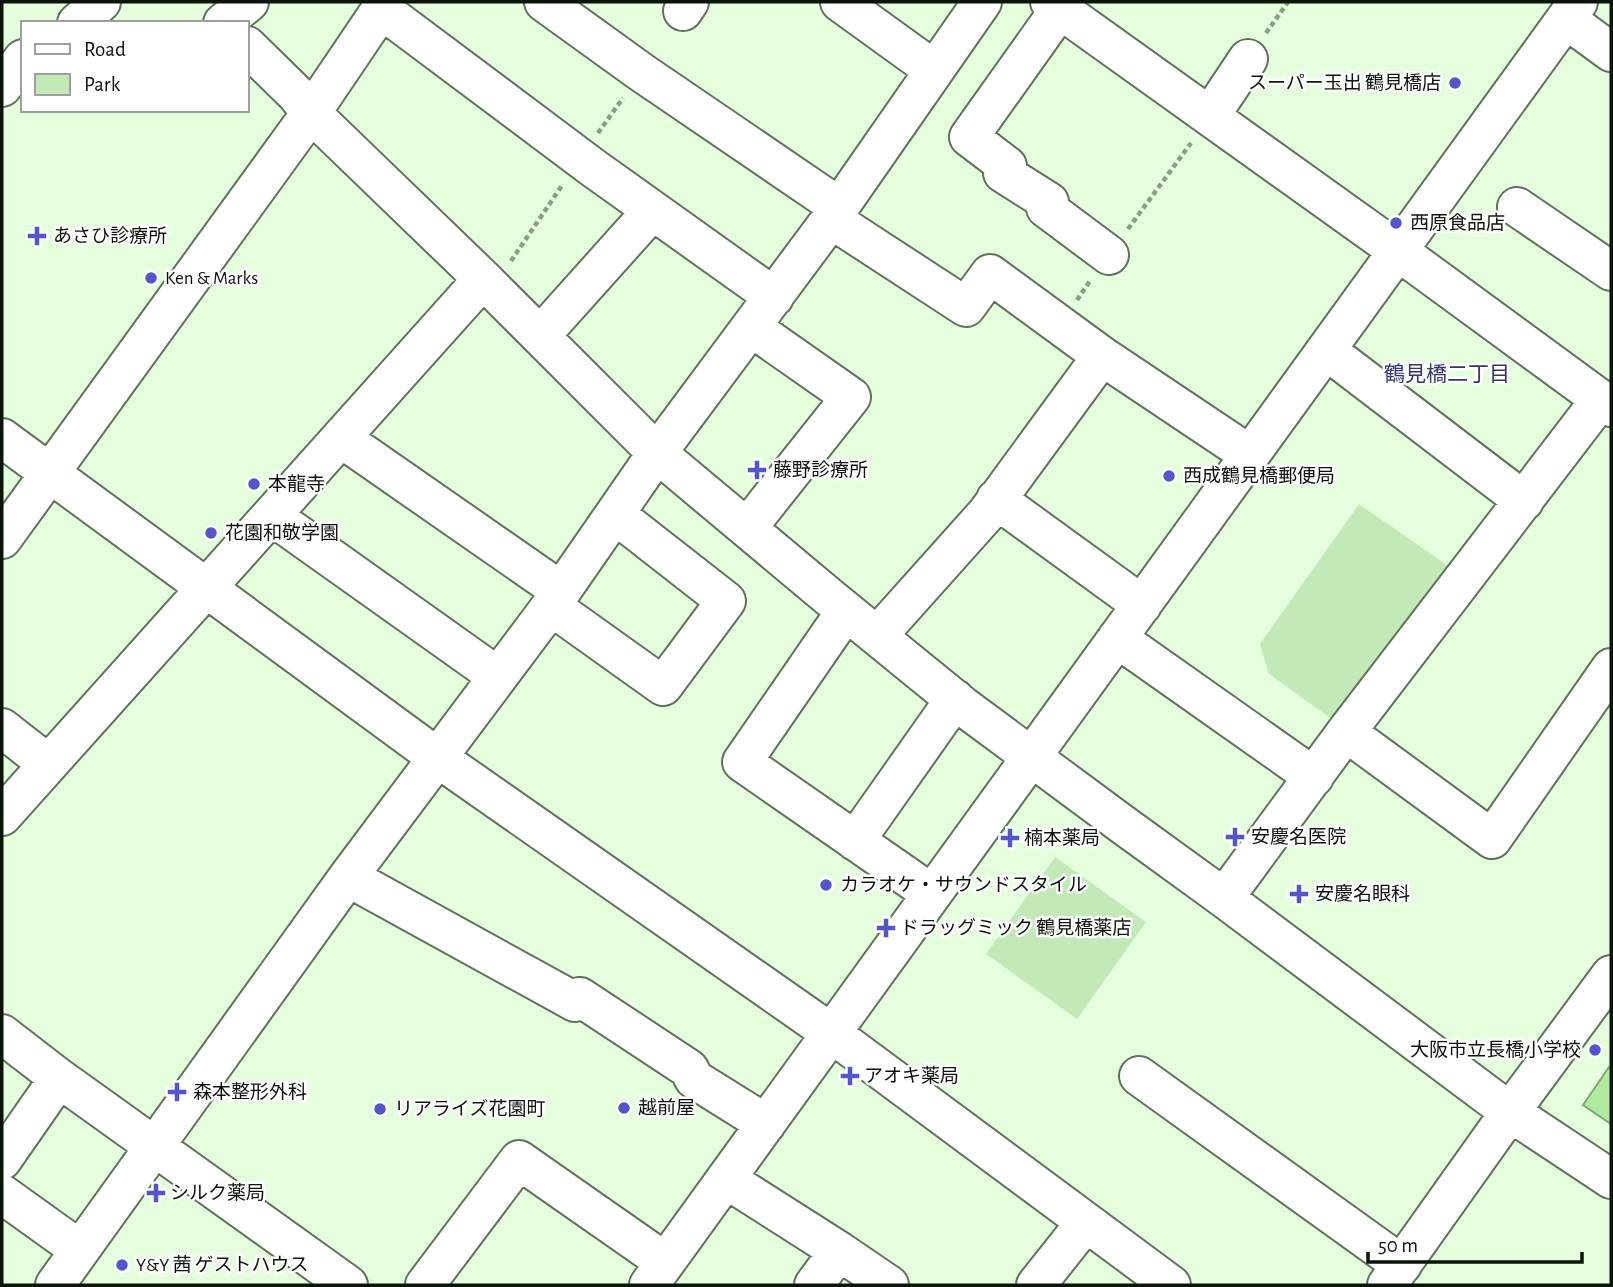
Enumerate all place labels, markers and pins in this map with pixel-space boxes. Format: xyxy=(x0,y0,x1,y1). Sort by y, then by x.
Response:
place label: スーパー玉出 鶴見橋店 xyxy=(1248,72,1441,93)
marker: スーパー玉出 鶴見橋店 xyxy=(1447,75,1463,91)
place label: 西原食品店 xyxy=(1410,212,1505,233)
marker: 西原食品店 xyxy=(1388,215,1404,231)
marker: あさひ診療所 xyxy=(27,226,47,246)
place label: あさひ診療所 xyxy=(53,226,167,246)
place label: Ken & Marks xyxy=(165,269,258,288)
marker: Ken & Marks xyxy=(143,270,159,286)
place label: 藤野診療所 xyxy=(773,459,868,480)
marker: 藤野診療所 xyxy=(747,460,767,480)
place label: 西成鶴見橋郵便局 xyxy=(1183,465,1335,486)
marker: 西成鶴見橋郵便局 xyxy=(1161,468,1177,484)
place label: 本龍寺 xyxy=(268,474,325,494)
marker: 本龍寺 xyxy=(246,476,262,492)
place label: 花園和敬学園 xyxy=(225,522,339,543)
marker: 花園和敬学園 xyxy=(203,525,219,541)
place label: 安慶名医院 xyxy=(1251,826,1346,847)
place label: 楠本薬局 xyxy=(1024,827,1100,848)
marker: 安慶名医院 xyxy=(1225,827,1245,847)
marker: 楠本薬局 xyxy=(1002,830,1018,846)
place label: カラオケ・サウンドスタイル xyxy=(840,875,1087,895)
marker: カラオケ・サウンドスタイル xyxy=(818,877,834,893)
place label: 安慶名眼科 xyxy=(1315,883,1410,904)
marker: 安慶名眼科 xyxy=(1289,884,1309,904)
place label: ドラッグミック 鶴見橋薬店 xyxy=(900,917,1131,938)
marker: ドラッグミック 鶴見橋薬店 xyxy=(878,920,894,936)
place label: 大阪市立長橋小学校 xyxy=(1410,1039,1581,1060)
marker: 大阪市立長橋小学校 xyxy=(1587,1042,1603,1058)
place label: アオキ薬局 xyxy=(864,1065,959,1086)
marker: アオキ薬局 xyxy=(842,1068,858,1084)
place label: 森本整形外科 xyxy=(193,1081,307,1102)
marker: 森本整形外科 xyxy=(167,1082,187,1102)
place label: 越前屋 xyxy=(638,1097,695,1118)
place label: リアライズ花園町 xyxy=(394,1098,545,1119)
marker: 越前屋 xyxy=(616,1100,632,1116)
marker: リアライズ花園町 xyxy=(372,1101,388,1117)
place label: シルク薬局 xyxy=(170,1182,265,1203)
marker: シルク薬局 xyxy=(148,1185,164,1201)
place label: Y&Y 茜 ゲストハウス xyxy=(136,1255,309,1275)
marker: Y&Y 茜 ゲストハウス xyxy=(114,1257,130,1273)

